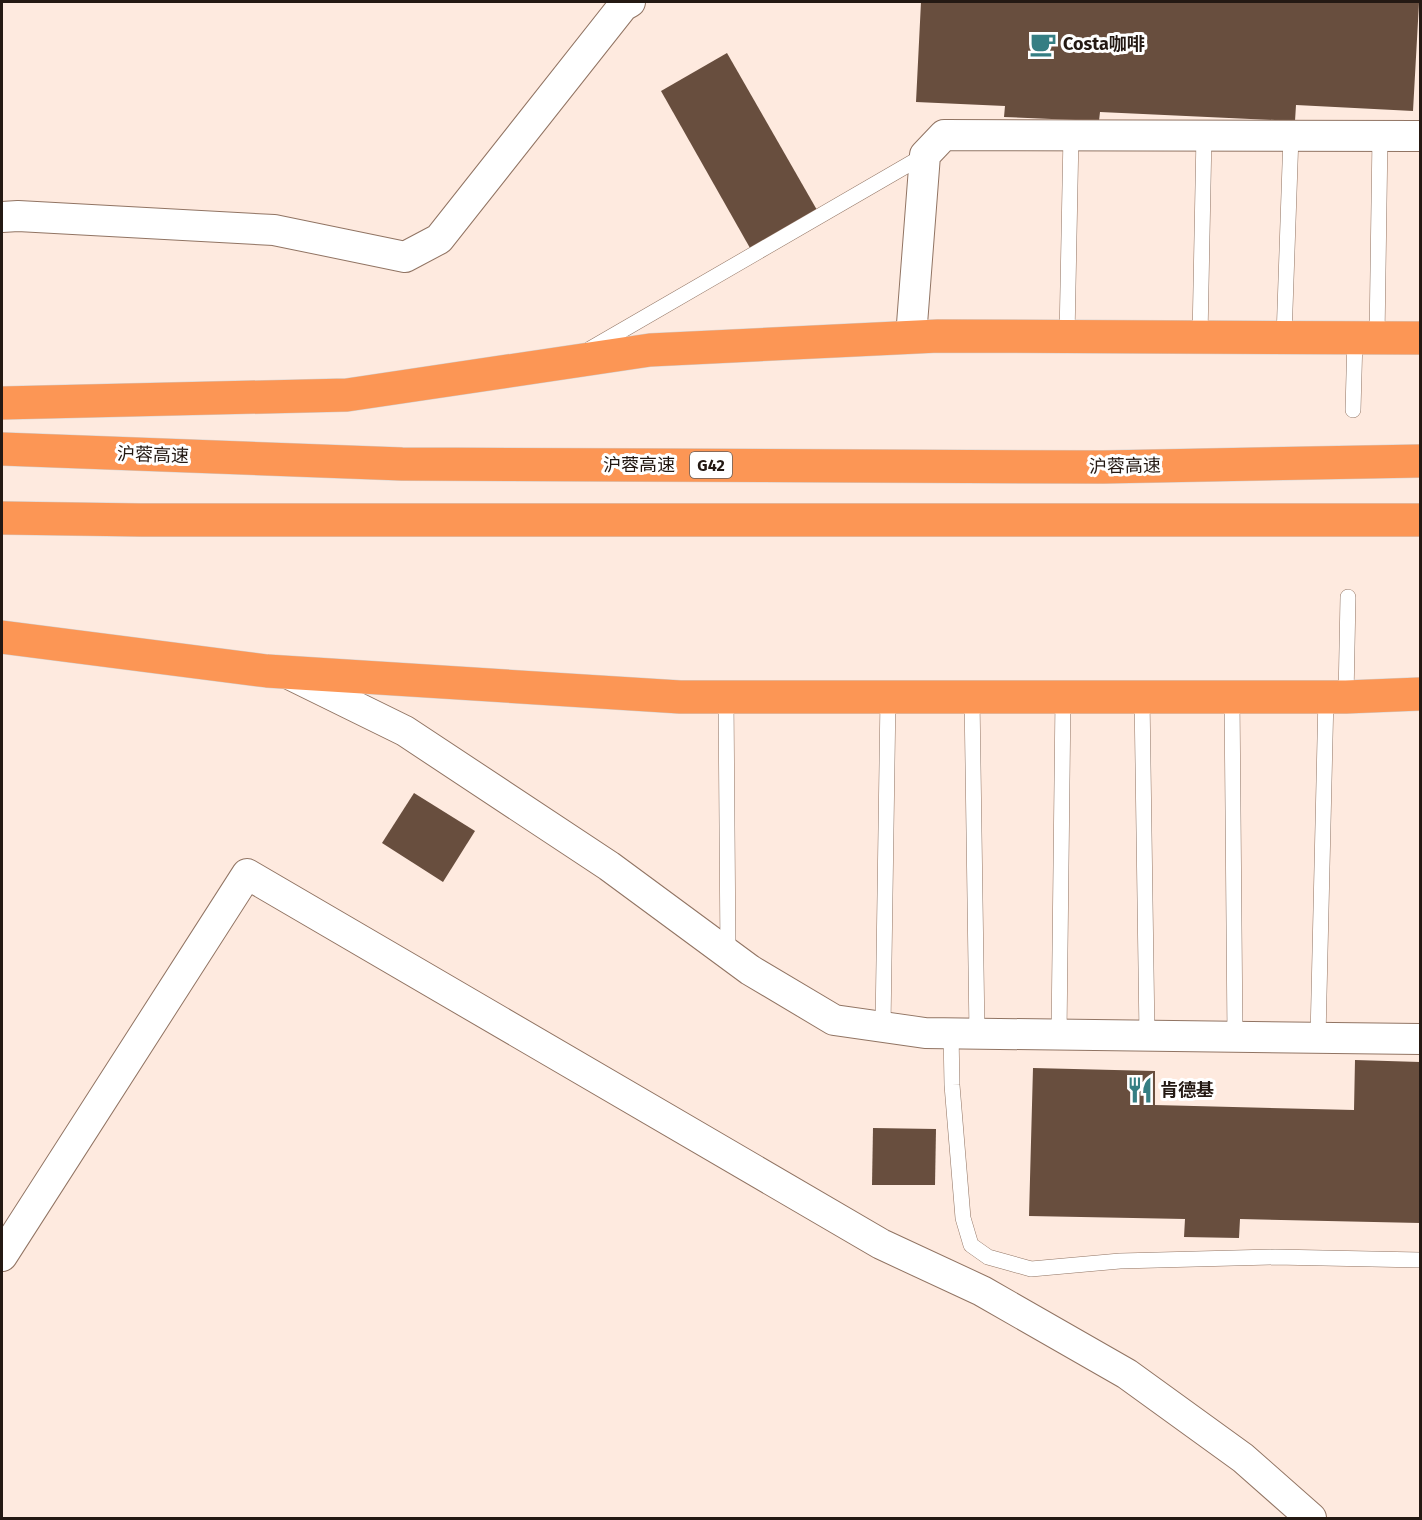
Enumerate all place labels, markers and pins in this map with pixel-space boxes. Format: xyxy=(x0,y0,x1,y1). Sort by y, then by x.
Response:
cafe icon: Costa咖啡 xyxy=(1028,29,1058,59)
place label: Costa咖啡 xyxy=(1063,33,1145,55)
restaurant icon: 肯德基 xyxy=(1125,1075,1155,1105)
place label: 肯德基 xyxy=(1160,1079,1214,1101)

